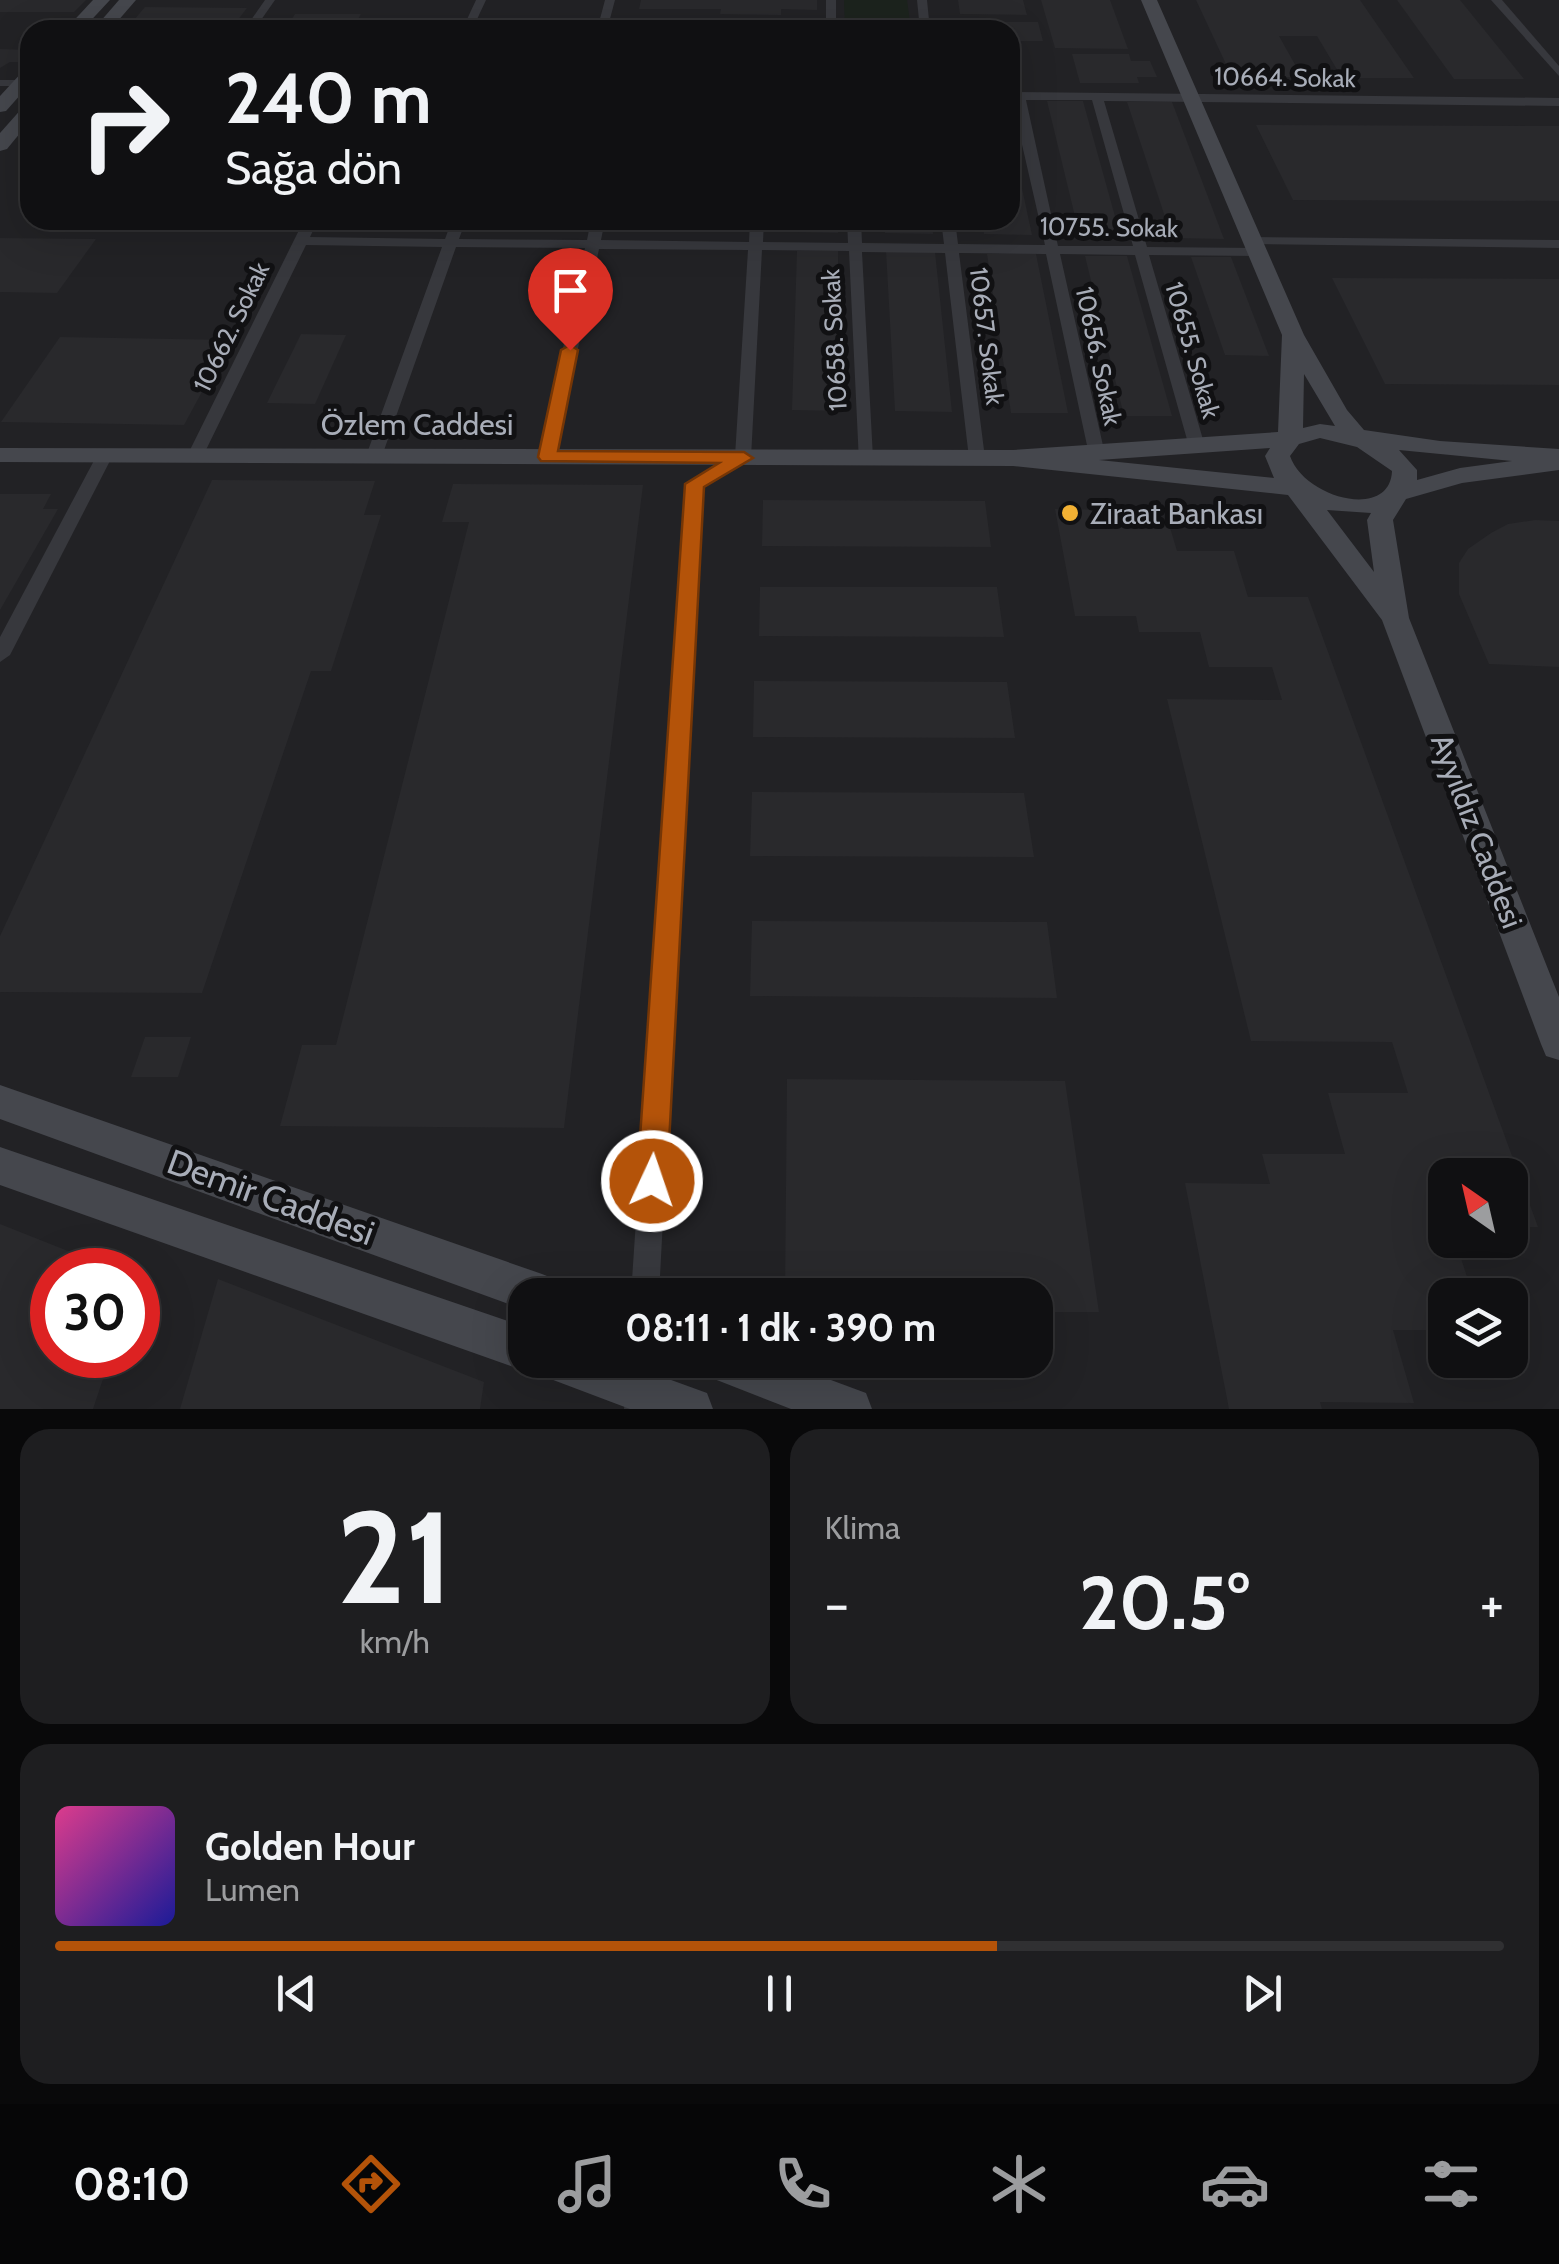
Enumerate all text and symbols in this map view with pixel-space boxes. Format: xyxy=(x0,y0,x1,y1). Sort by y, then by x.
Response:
text: 240 m xyxy=(225,55,432,141)
icon: right xyxy=(60,60,190,190)
street label: 10664. Sokak xyxy=(1214,61,1357,93)
text: Sağa dön xyxy=(225,141,402,195)
street label: 10755. Sokak xyxy=(1040,211,1179,243)
pin xyxy=(528,248,613,351)
street label: 10662. Sokak xyxy=(187,257,276,397)
icon: arrive xyxy=(543,263,598,318)
street label: 10657. Sokak xyxy=(964,265,1010,407)
street label: 10658. Sokak xyxy=(815,268,853,412)
street label: 10655. Sokak xyxy=(1159,278,1227,422)
street label: 10656. Sokak xyxy=(1070,284,1128,429)
street label: Özlem Caddesi xyxy=(321,406,513,443)
place label: Ziraat Bankası xyxy=(1090,495,1263,532)
marker: Ziraat Bankası xyxy=(1059,502,1081,524)
street label: Ayyıldız Caddesi xyxy=(1423,729,1531,933)
position arrow xyxy=(600,1129,704,1233)
street label: Demir Caddesi xyxy=(162,1140,380,1254)
north arrow xyxy=(1428,1158,1528,1258)
map controls xyxy=(1428,1158,1528,1378)
speed limit sign: 30 xyxy=(30,1248,160,1378)
button: layers xyxy=(1428,1278,1528,1378)
text: 08:11 · 1 dk · 390 m xyxy=(625,1304,936,1351)
text: 21 xyxy=(336,1478,453,1636)
text: Klima xyxy=(825,1508,900,1547)
text: 20.5° xyxy=(1079,1557,1249,1648)
text: − xyxy=(825,1570,849,1637)
text: + xyxy=(1480,1570,1504,1637)
text: km/h xyxy=(360,1622,430,1661)
text: Golden Hour xyxy=(205,1823,415,1870)
text: Lumen xyxy=(205,1870,300,1909)
icon: previous xyxy=(269,1966,324,2021)
icon: pause xyxy=(752,1966,807,2021)
icon: next xyxy=(1235,1966,1290,2021)
icon: directions xyxy=(336,2149,406,2219)
icon: music xyxy=(552,2149,622,2219)
icon: phone xyxy=(768,2149,838,2219)
icon: climate xyxy=(984,2149,1054,2219)
icon: car xyxy=(1200,2149,1270,2219)
icon: filters xyxy=(1416,2149,1486,2219)
text: 08:10 xyxy=(73,2157,190,2211)

